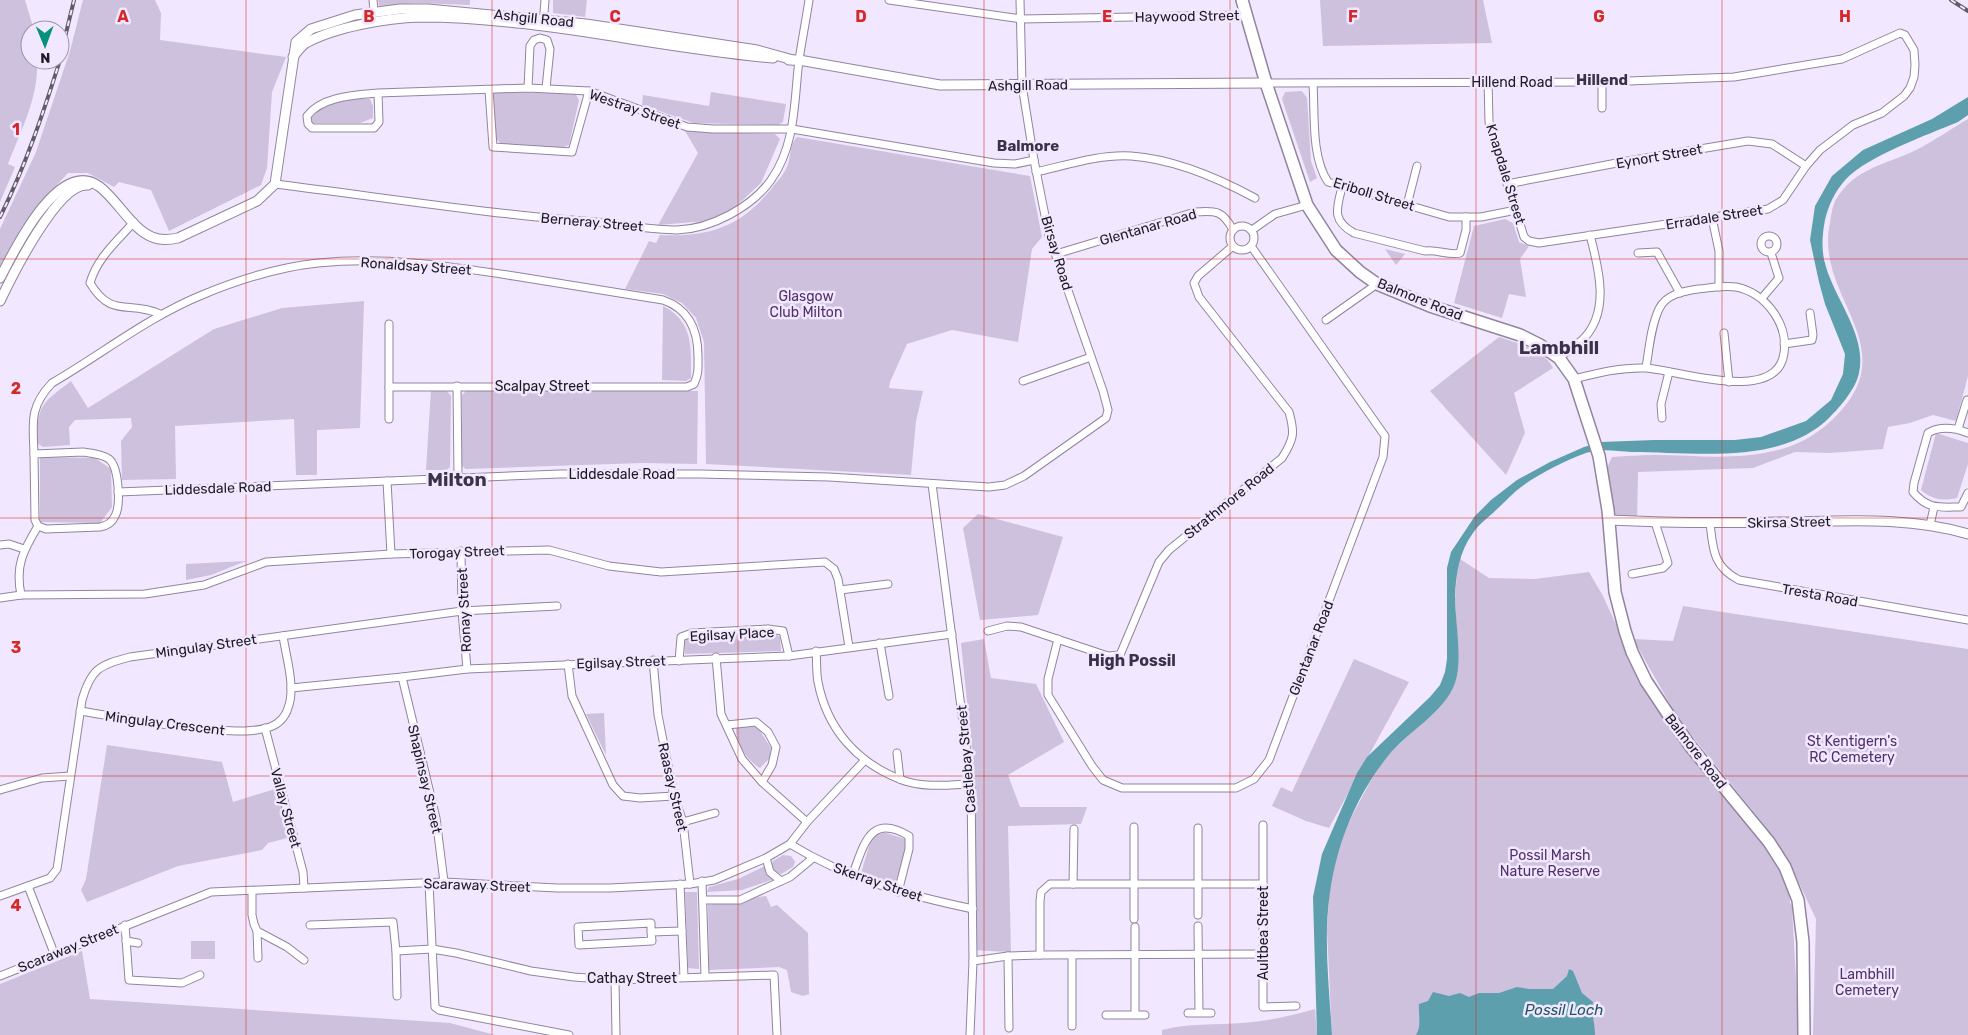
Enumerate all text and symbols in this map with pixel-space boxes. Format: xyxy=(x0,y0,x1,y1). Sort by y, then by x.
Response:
street label: Ashgill Road xyxy=(493,6,575,31)
text: A xyxy=(117,7,129,26)
text: B xyxy=(363,7,375,26)
text: C xyxy=(609,7,621,26)
text: D xyxy=(855,7,867,26)
text: E xyxy=(1102,7,1112,26)
street label: Haywood Street xyxy=(1135,7,1240,26)
text: F xyxy=(1348,7,1358,26)
text: G xyxy=(1593,7,1605,26)
text: H xyxy=(1839,7,1851,26)
north arrow xyxy=(20,20,70,70)
text: N xyxy=(40,49,50,66)
district label: Hillend xyxy=(1576,71,1628,89)
street label: Hillend Road xyxy=(1471,74,1553,91)
street label: Ashgill Road xyxy=(988,76,1068,95)
street label: Westray Street xyxy=(587,86,683,133)
text: 1 xyxy=(12,120,20,139)
street label: Knapdale Street xyxy=(1482,122,1529,227)
district label: Balmore xyxy=(997,137,1059,155)
street label: Eynort Street xyxy=(1615,140,1704,172)
street label: Eriboll Street xyxy=(1331,174,1417,215)
street label: Erradale Street xyxy=(1664,201,1764,234)
street label: Glentanar Road xyxy=(1098,206,1199,249)
street label: Berneray Street xyxy=(540,210,644,235)
street label: Birsay Road xyxy=(1037,214,1076,292)
street label: Ronaldsay Street xyxy=(360,254,472,279)
street label: Balmore Road xyxy=(1375,275,1465,324)
park label: Glasgow Club Milton xyxy=(770,288,842,321)
district label: Lambhill xyxy=(1519,336,1599,359)
street label: Scalpay Street xyxy=(495,378,590,395)
text: 2 xyxy=(11,379,21,398)
street label: Strathmore Road xyxy=(1181,460,1278,543)
street label: Liddesdale Road xyxy=(569,466,675,483)
district label: Milton xyxy=(427,468,487,491)
street label: Liddesdale Road xyxy=(164,478,272,499)
street label: Skirsa Street xyxy=(1747,513,1831,532)
street label: Torogay Street xyxy=(409,542,505,563)
street label: Ronay Street xyxy=(454,567,475,653)
street label: Tresta Road xyxy=(1781,580,1859,611)
street label: Glentanar Road xyxy=(1286,598,1337,698)
street label: Egilsay Place xyxy=(689,624,775,645)
street label: Mingulay Street xyxy=(154,631,258,662)
text: 3 xyxy=(11,638,21,657)
district label: High Possil xyxy=(1088,651,1176,670)
street label: Egilsay Street xyxy=(576,652,667,673)
street label: Castlebay Street xyxy=(953,704,980,814)
street label: Mingulay Crescent xyxy=(104,708,226,739)
street label: Balmore Road xyxy=(1661,710,1730,792)
street label: Shapinsay Street xyxy=(404,723,445,836)
park label: St Kentigern's RC Cemetery xyxy=(1807,733,1897,766)
street label: Raasay Street xyxy=(654,741,691,834)
street label: Vallay Street xyxy=(267,766,304,850)
park label: Possil Marsh Nature Reserve xyxy=(1500,847,1600,880)
street label: Skerray Street xyxy=(831,859,925,906)
street label: Scaraway Street xyxy=(423,875,531,896)
street label: Aultbea Street xyxy=(1255,885,1272,980)
text: 4 xyxy=(11,896,22,915)
street label: Scaraway Street xyxy=(15,920,121,976)
park label: Lambhill Cemetery xyxy=(1835,966,1899,999)
street label: Cathay Street xyxy=(587,970,677,987)
water label: Possil Loch xyxy=(1525,1001,1603,1019)

